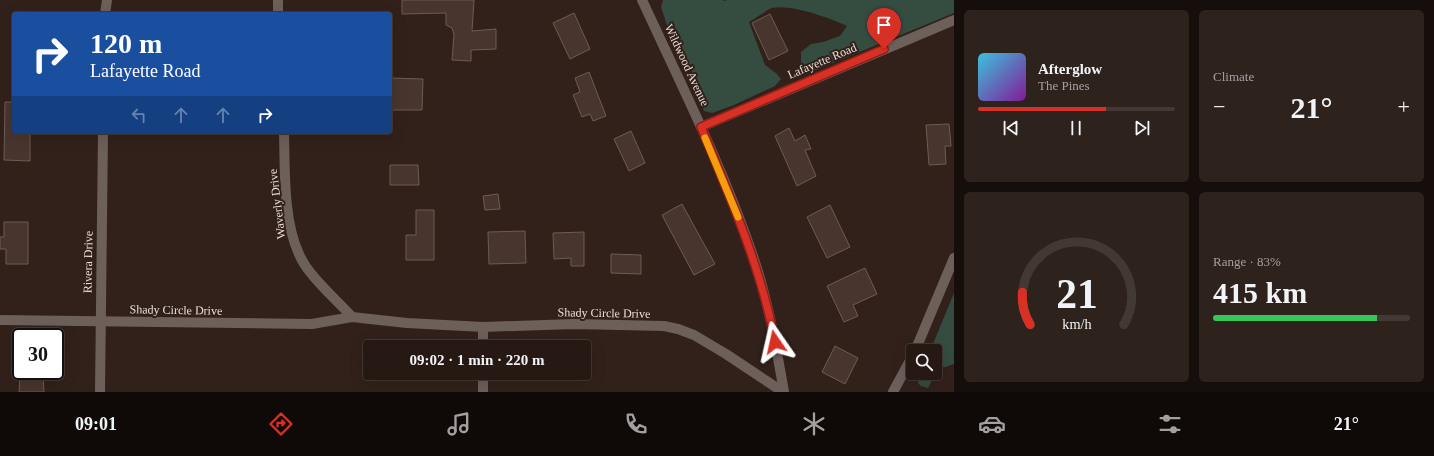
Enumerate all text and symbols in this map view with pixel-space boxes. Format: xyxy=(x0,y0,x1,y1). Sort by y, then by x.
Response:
pin xyxy=(867,8,901,49)
icon: arrive xyxy=(873,14,895,36)
street label: Wildwood Avenue xyxy=(662,22,712,108)
icon: right xyxy=(24,28,76,80)
text: 120 m xyxy=(90,28,162,59)
street label: Lafayette Road xyxy=(785,40,859,82)
text: Lafayette Road xyxy=(90,61,200,81)
text: Afterglow xyxy=(1038,61,1102,77)
text: Climate xyxy=(1213,69,1254,84)
text: The Pines xyxy=(1038,78,1090,93)
text: 21° xyxy=(1291,91,1333,124)
text: − xyxy=(1213,94,1225,119)
text: + xyxy=(1398,94,1410,119)
icon: left xyxy=(128,104,150,126)
icon: ahead xyxy=(170,104,192,126)
icon: ahead xyxy=(212,104,234,126)
icon: right xyxy=(254,104,276,126)
icon: previous xyxy=(1000,117,1022,139)
icon: pause xyxy=(1065,117,1087,139)
icon: next xyxy=(1131,117,1153,139)
street label: Waverly Drive xyxy=(266,168,288,240)
street label: Rivera Drive xyxy=(80,231,96,293)
text: Range · 83% xyxy=(1213,254,1281,269)
text: 21 xyxy=(1056,271,1097,317)
text: 415 km xyxy=(1213,276,1307,309)
street label: Shady Circle Drive xyxy=(130,302,222,318)
street label: Shady Circle Drive xyxy=(558,305,650,321)
text: km/h xyxy=(1062,316,1091,332)
position arrow xyxy=(754,321,796,363)
speed limit sign: 30 xyxy=(12,328,64,380)
map controls xyxy=(906,344,942,380)
button: search xyxy=(906,344,942,380)
text: 09:02 · 1 min · 220 m xyxy=(410,352,545,368)
icon: directions xyxy=(267,410,295,438)
icon: music xyxy=(445,410,473,438)
icon: phone xyxy=(622,410,650,438)
icon: climate xyxy=(800,410,828,438)
icon: car xyxy=(978,410,1006,438)
icon: filters xyxy=(1156,410,1184,438)
text: 09:01 xyxy=(75,414,117,434)
text: 21° xyxy=(1334,414,1359,434)

